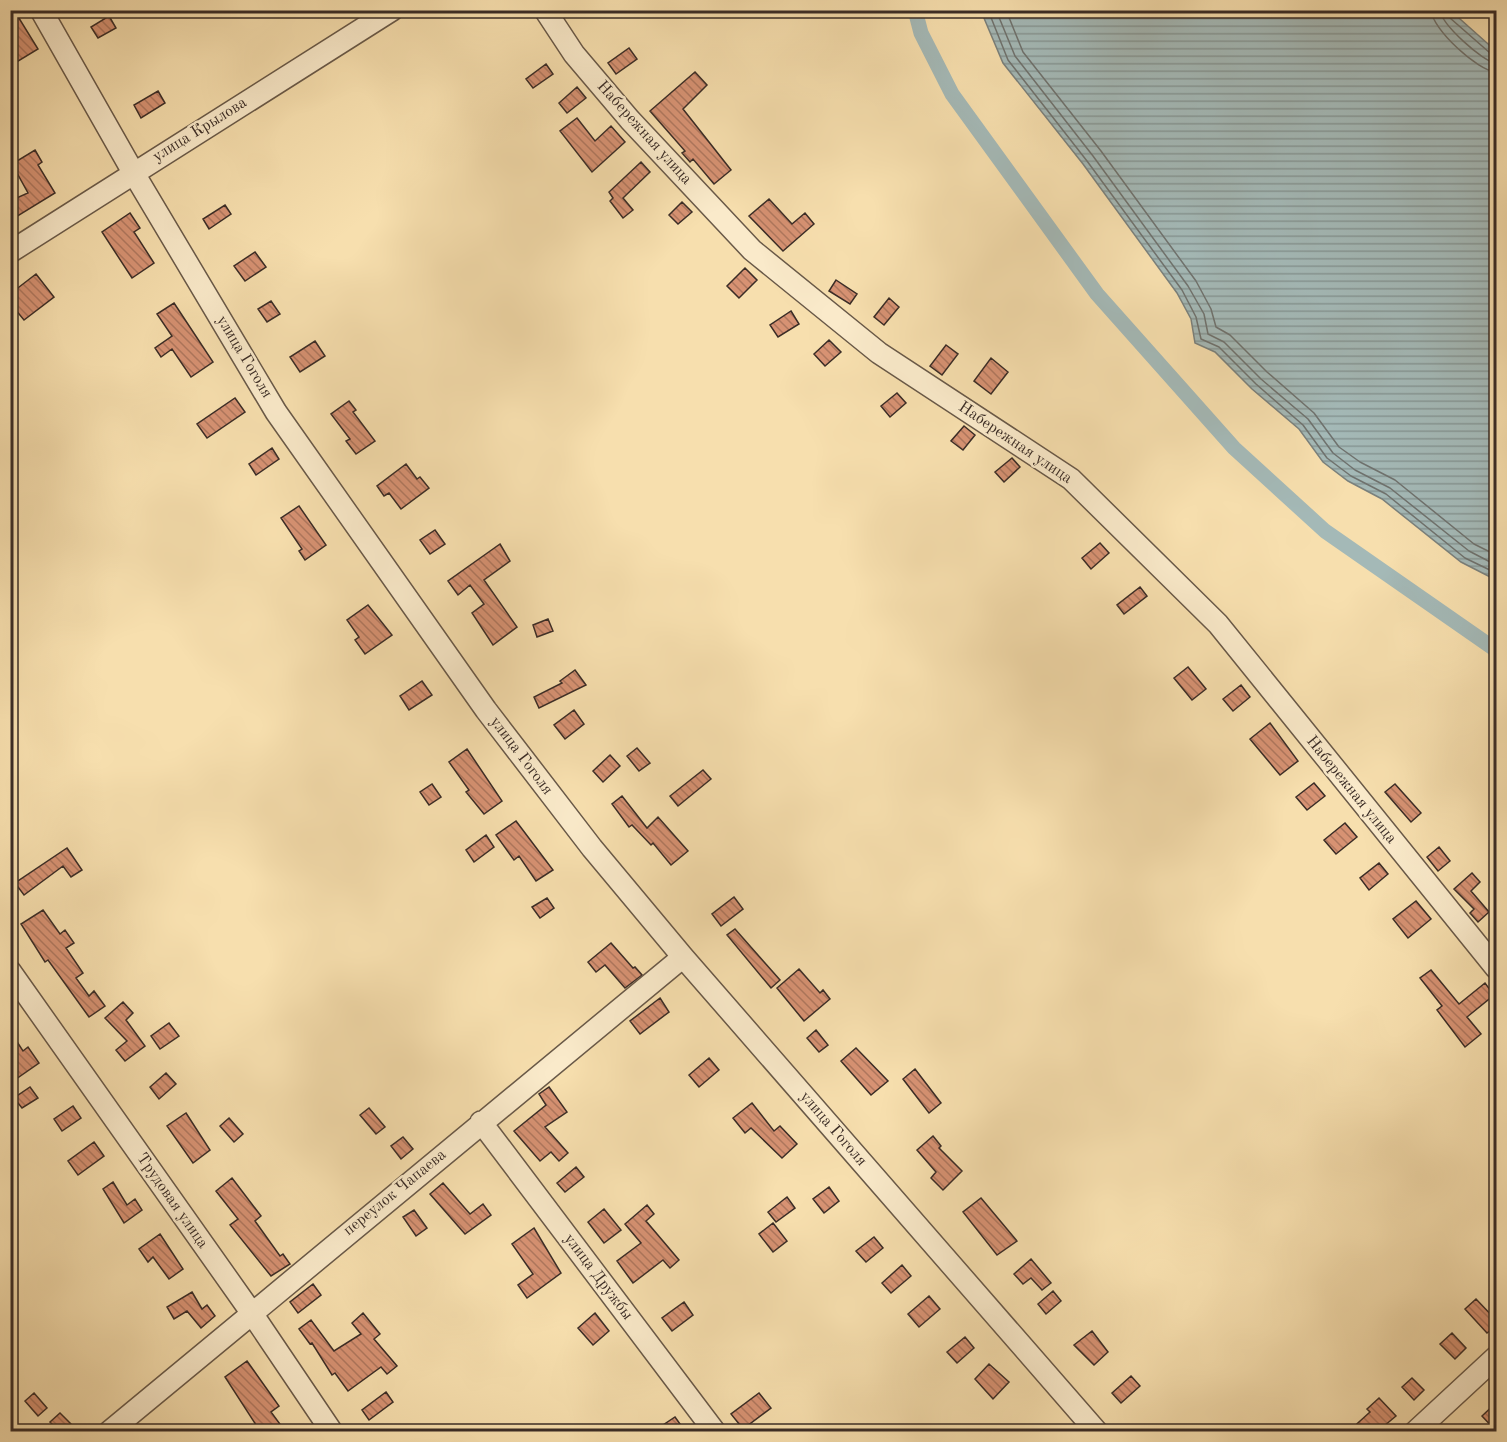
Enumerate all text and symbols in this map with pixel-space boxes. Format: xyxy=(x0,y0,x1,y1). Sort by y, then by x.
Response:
street label: Набережная улица xyxy=(593,78,695,188)
street label: улица Крылова xyxy=(150,95,250,165)
street label: улица Гоголя xyxy=(213,313,275,401)
street label: Набережная улица xyxy=(955,399,1075,487)
street label: улица Гоголя xyxy=(487,714,555,798)
street label: Набережная улица xyxy=(1303,733,1399,847)
street label: улица Гоголя xyxy=(796,1089,870,1169)
street label: переулок Чапаева xyxy=(341,1147,449,1239)
street label: Трудовая улица xyxy=(133,1150,211,1252)
street label: улица Дружбы xyxy=(561,1231,635,1323)

